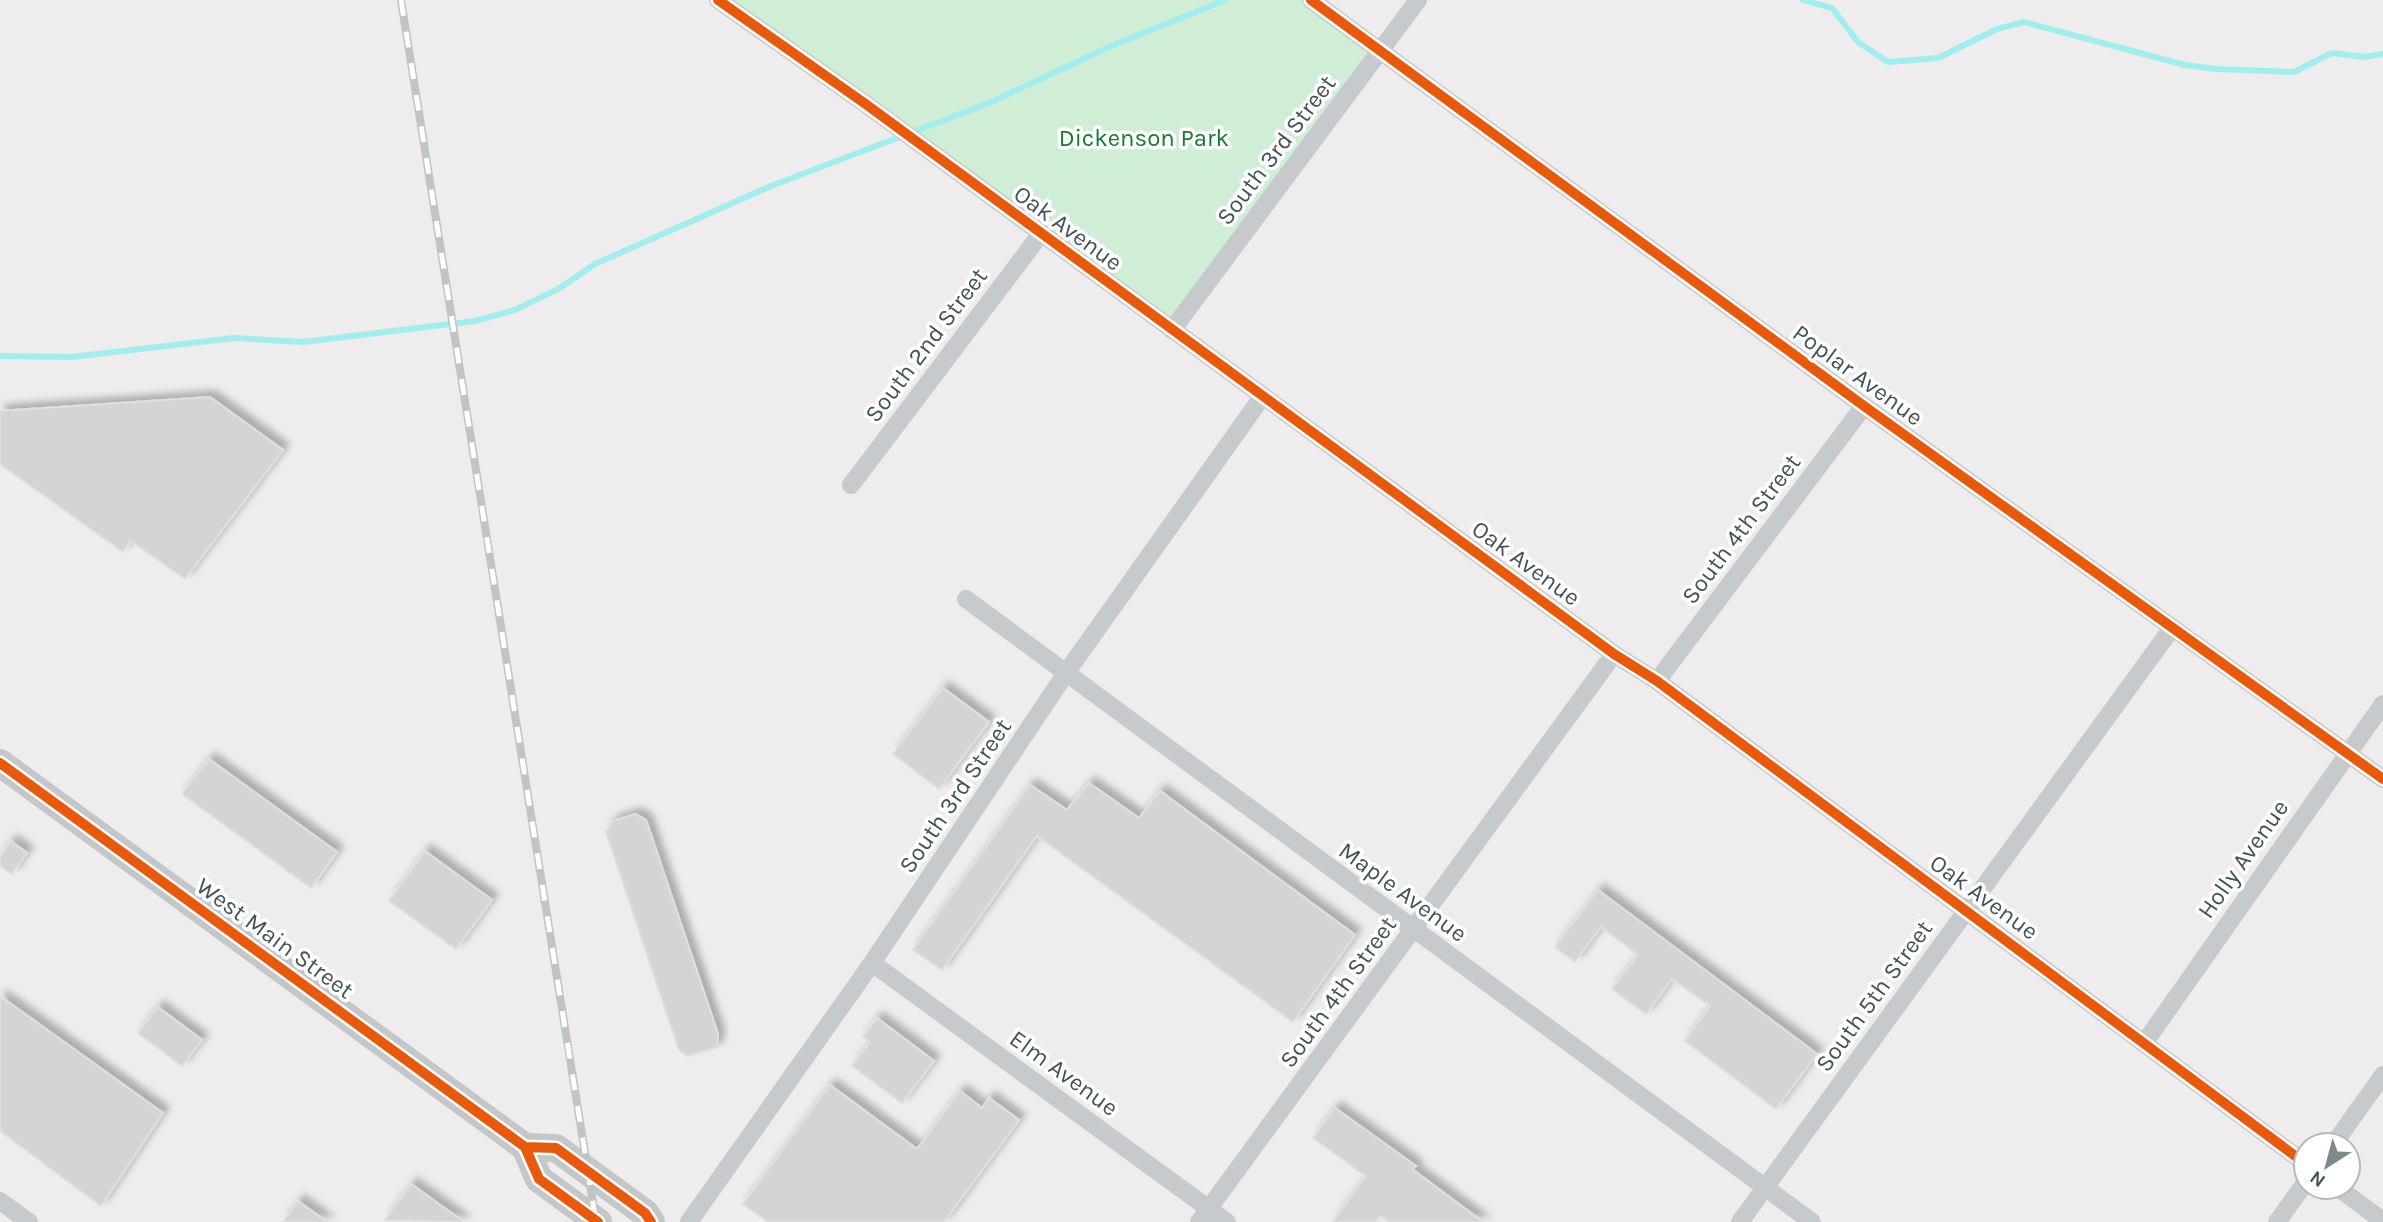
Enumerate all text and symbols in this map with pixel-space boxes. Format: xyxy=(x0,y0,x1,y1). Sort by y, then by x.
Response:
street label: South 3rd Street xyxy=(1211,70,1341,230)
park label: Dickenson Park xyxy=(1059,124,1229,152)
street label: Oak Avenue xyxy=(1008,179,1128,277)
street label: South 2nd Street xyxy=(859,262,993,428)
street label: Poplar Avenue xyxy=(1788,318,1928,432)
street label: South 4th Street xyxy=(1676,449,1806,609)
street label: Oak Avenue xyxy=(1466,514,1586,612)
street label: South 3rd Street xyxy=(893,714,1017,878)
street label: Holly Avenue xyxy=(2192,794,2294,924)
street label: Maple Avenue xyxy=(1334,836,1472,948)
street label: Oak Avenue xyxy=(1924,848,2044,946)
street label: West Main Street xyxy=(191,872,359,1004)
street label: South 4th Street xyxy=(1274,911,1402,1073)
street label: South 5th Street xyxy=(1810,915,1938,1077)
street label: Elm Avenue xyxy=(1004,1024,1124,1122)
north arrow xyxy=(2292,1131,2362,1201)
text: N xyxy=(2306,1166,2330,1192)

